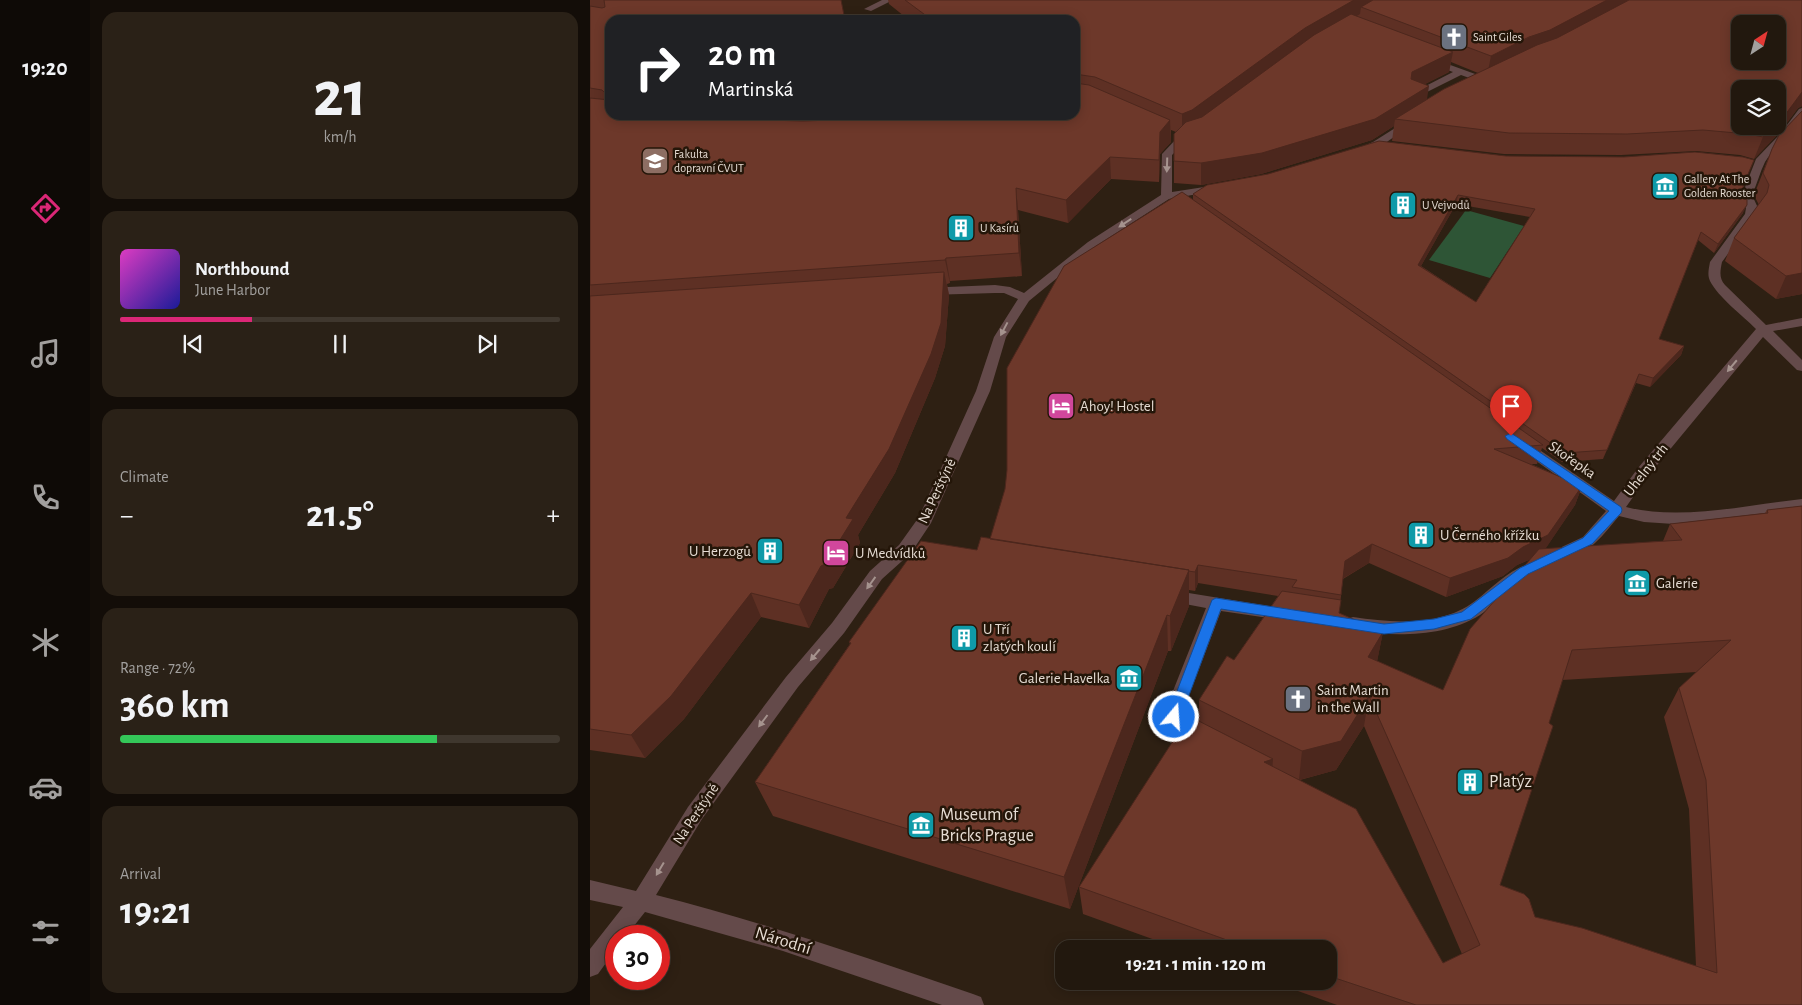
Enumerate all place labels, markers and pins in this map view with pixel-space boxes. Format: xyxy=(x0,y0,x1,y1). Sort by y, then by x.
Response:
church icon: Saint Giles xyxy=(1439,22,1469,52)
place label: Saint Giles xyxy=(1473,31,1522,43)
school or university icon: Fakulta dopravní ČVUT xyxy=(640,146,670,176)
place label: Fakulta dopravní ČVUT xyxy=(674,148,744,174)
museum icon: Gallery At The Golden Rooster xyxy=(1650,171,1680,201)
place label: Gallery At The Golden Rooster xyxy=(1684,173,1755,199)
building icon: U Vejvodů xyxy=(1388,190,1418,220)
place label: U Vejvodů xyxy=(1422,199,1470,212)
building icon: U Kasírů xyxy=(946,213,976,243)
place label: U Kasírů xyxy=(980,222,1019,234)
pin xyxy=(1490,385,1532,436)
hotel icon: Ahoy! Hostel xyxy=(1046,391,1076,421)
place label: Ahoy! Hostel xyxy=(1080,399,1154,414)
building icon: U Černého křížku xyxy=(1406,520,1436,550)
place label: U Černého křížku xyxy=(1440,527,1540,543)
building icon: U Herzogů xyxy=(755,536,785,566)
hotel icon: U Medvídků xyxy=(821,538,851,568)
place label: U Herzogů xyxy=(689,544,751,559)
place label: U Medvídků xyxy=(855,546,926,561)
museum icon: Galerie xyxy=(1622,568,1652,598)
place label: Galerie xyxy=(1656,576,1698,591)
place label: U Tří zlatých koulí xyxy=(983,622,1056,654)
building icon: U Tří zlatých koulí xyxy=(949,623,979,653)
museum icon: Galerie Havelka xyxy=(1114,663,1144,693)
place label: Galerie Havelka xyxy=(1019,671,1110,686)
place label: Saint Martin in the Wall xyxy=(1317,683,1389,715)
church icon: Saint Martin in the Wall xyxy=(1283,684,1313,714)
building icon: Platýz xyxy=(1455,767,1485,797)
place label: Platýz xyxy=(1489,773,1532,791)
place label: Museum of Bricks Prague xyxy=(940,806,1034,845)
museum icon: Museum of Bricks Prague xyxy=(906,810,936,840)

